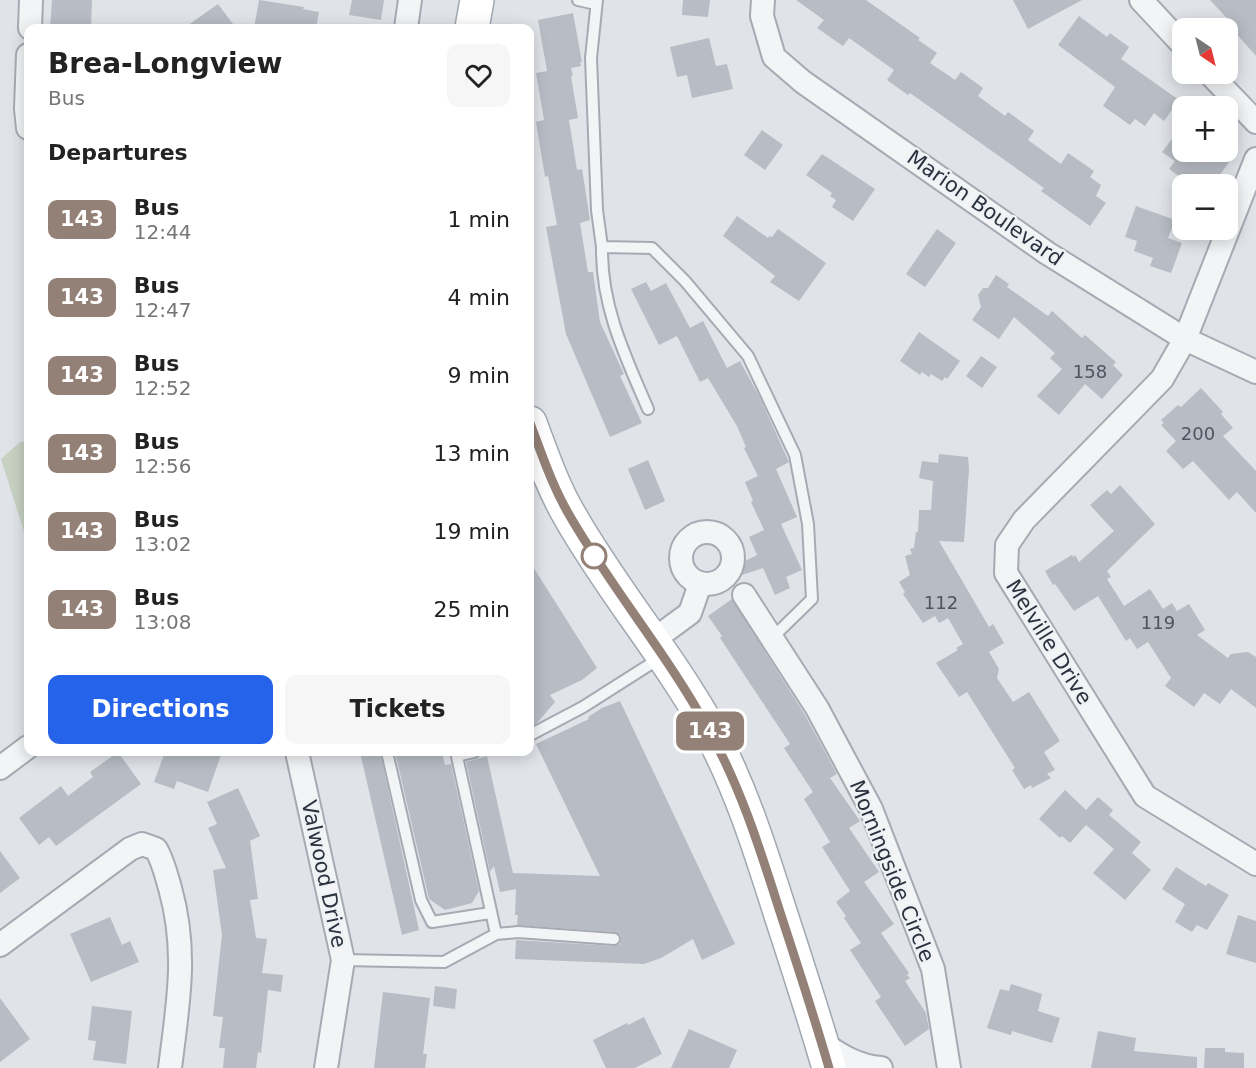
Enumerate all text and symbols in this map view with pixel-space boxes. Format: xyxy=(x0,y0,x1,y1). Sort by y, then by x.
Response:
north arrow xyxy=(1172,18,1238,84)
map controls xyxy=(1172,18,1238,240)
button: heart xyxy=(447,44,510,107)
text: Brea-Longview xyxy=(48,47,282,80)
text: Bus xyxy=(48,86,85,110)
button: + xyxy=(1172,96,1238,162)
text: Departures xyxy=(48,140,188,165)
street label: Marion Boulevard xyxy=(903,145,1067,271)
button: − xyxy=(1172,174,1238,240)
text: Bus xyxy=(134,195,179,220)
text: 143 xyxy=(60,207,104,231)
text: 1 min xyxy=(448,207,510,232)
text: 12:44 xyxy=(134,220,191,244)
text: Bus xyxy=(134,273,179,298)
text: 143 xyxy=(60,285,104,309)
text: 4 min xyxy=(448,285,510,310)
text: 12:47 xyxy=(134,298,191,322)
text: Bus xyxy=(134,351,179,376)
house number: 158 xyxy=(1073,361,1107,382)
text: 143 xyxy=(60,363,104,387)
text: 9 min xyxy=(448,363,510,388)
text: 12:52 xyxy=(134,376,191,400)
house number: 200 xyxy=(1181,423,1215,444)
text: Bus xyxy=(134,429,179,454)
text: 143 xyxy=(60,441,104,465)
text: 13 min xyxy=(434,441,510,466)
text: 12:56 xyxy=(134,454,191,478)
text: Bus xyxy=(134,507,179,532)
text: 143 xyxy=(60,519,104,543)
text: 19 min xyxy=(434,519,510,544)
text: 13:02 xyxy=(134,532,191,556)
unlabelled marker xyxy=(581,543,607,569)
street label: Melville Drive xyxy=(1001,575,1097,709)
text: Bus xyxy=(134,585,179,610)
house number: 112 xyxy=(924,592,958,613)
text: 143 xyxy=(60,597,104,621)
text: 25 min xyxy=(434,597,510,622)
text: 13:08 xyxy=(134,610,191,634)
house number: 119 xyxy=(1141,612,1175,633)
button: Directions xyxy=(48,675,273,744)
button: Tickets xyxy=(285,675,510,744)
line badge: 143 xyxy=(676,712,744,750)
text: 143 xyxy=(688,719,732,743)
street label: Morningside Circle xyxy=(845,777,939,965)
street label: Valwood Drive xyxy=(297,798,351,950)

